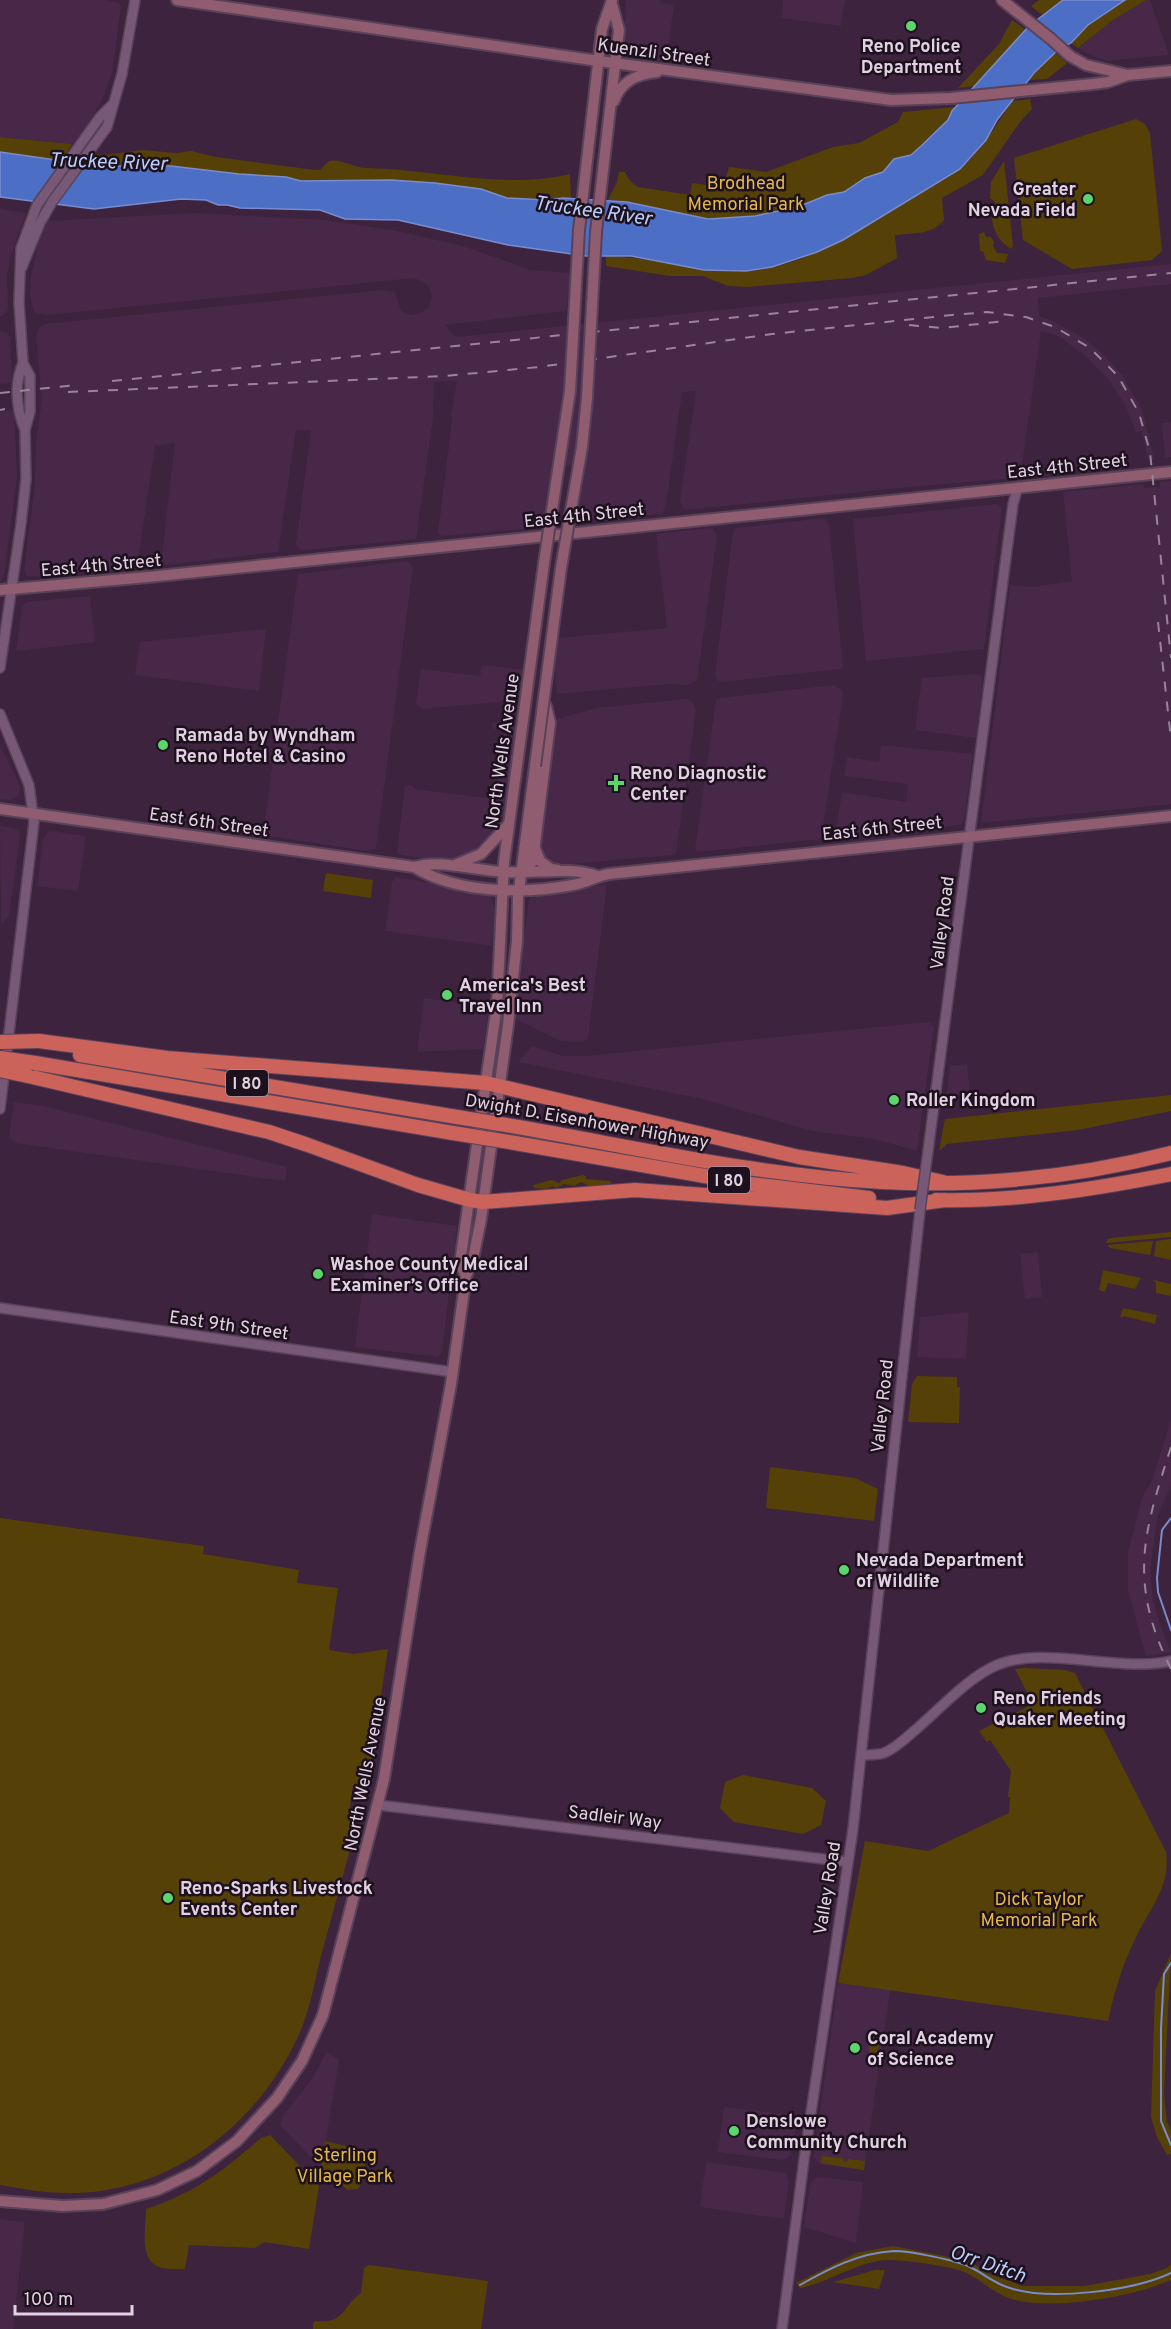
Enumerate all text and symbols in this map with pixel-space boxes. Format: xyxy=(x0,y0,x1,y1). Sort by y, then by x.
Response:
marker: Reno Police Department xyxy=(904,19,918,33)
street label: Kuenzli Street xyxy=(596,34,712,73)
place label: Reno Police Department xyxy=(861,36,961,80)
water label: Truckee River xyxy=(48,148,169,178)
park label: Brodhead Memorial Park xyxy=(688,173,804,217)
place label: Greater Nevada Field xyxy=(968,179,1076,223)
water label: Truckee River xyxy=(532,191,654,233)
marker: Greater Nevada Field xyxy=(1081,192,1095,206)
street label: East 4th Street xyxy=(1006,450,1129,485)
street label: East 4th Street xyxy=(523,499,646,534)
street label: East 4th Street xyxy=(40,550,162,583)
street label: North Wells Avenue xyxy=(481,672,526,830)
place label: Ramada by Wyndham Reno Hotel & Casino xyxy=(175,725,356,769)
marker: Ramada by Wyndham Reno Hotel & Casino xyxy=(156,738,170,752)
place label: Reno Diagnostic Center xyxy=(630,763,767,807)
marker: Reno Diagnostic Center xyxy=(607,774,625,792)
street label: East 6th Street xyxy=(147,804,270,843)
street label: East 6th Street xyxy=(821,812,943,847)
street label: Valley Road xyxy=(926,875,961,971)
place label: America's Best Travel Inn xyxy=(459,975,586,1019)
marker: America's Best Travel Inn xyxy=(440,988,454,1002)
road number: I 80 xyxy=(226,1070,268,1096)
street label: Dwight D. Eisenhower Highway xyxy=(463,1090,710,1155)
place label: Roller Kingdom xyxy=(906,1090,1036,1113)
marker: Roller Kingdom xyxy=(887,1093,901,1107)
road number: I 80 xyxy=(708,1167,750,1193)
place label: Washoe County Medical Examiner’s Office xyxy=(330,1254,528,1298)
marker: Washoe County Medical Examiner’s Office xyxy=(311,1267,325,1281)
street label: East 9th Street xyxy=(167,1307,290,1346)
street label: Valley Road xyxy=(867,1358,900,1454)
place label: Nevada Department of Wildlife xyxy=(856,1550,1024,1594)
marker: Nevada Department of Wildlife xyxy=(837,1563,851,1577)
place label: Reno Friends Quaker Meeting xyxy=(993,1688,1126,1732)
street label: North Wells Avenue xyxy=(340,1695,393,1853)
marker: Reno Friends Quaker Meeting xyxy=(974,1701,988,1715)
street label: Sadleir Way xyxy=(567,1801,663,1836)
street label: Valley Road xyxy=(810,1840,847,1937)
place label: Reno-Sparks Livestock Events Center xyxy=(180,1878,373,1922)
park label: Dick Taylor Memorial Park xyxy=(981,1889,1097,1933)
marker: Reno-Sparks Livestock Events Center xyxy=(161,1891,175,1905)
place label: Coral Academy of Science xyxy=(867,2028,994,2072)
marker: Coral Academy of Science xyxy=(848,2041,862,2055)
place label: Denslowe Community Church xyxy=(746,2111,907,2155)
marker: Denslowe Community Church xyxy=(727,2124,741,2138)
park label: Sterling Village Park xyxy=(297,2145,393,2189)
water label: Orr Ditch xyxy=(946,2240,1029,2290)
scale bar xyxy=(15,2278,132,2316)
text: 100 m xyxy=(24,2289,73,2312)

